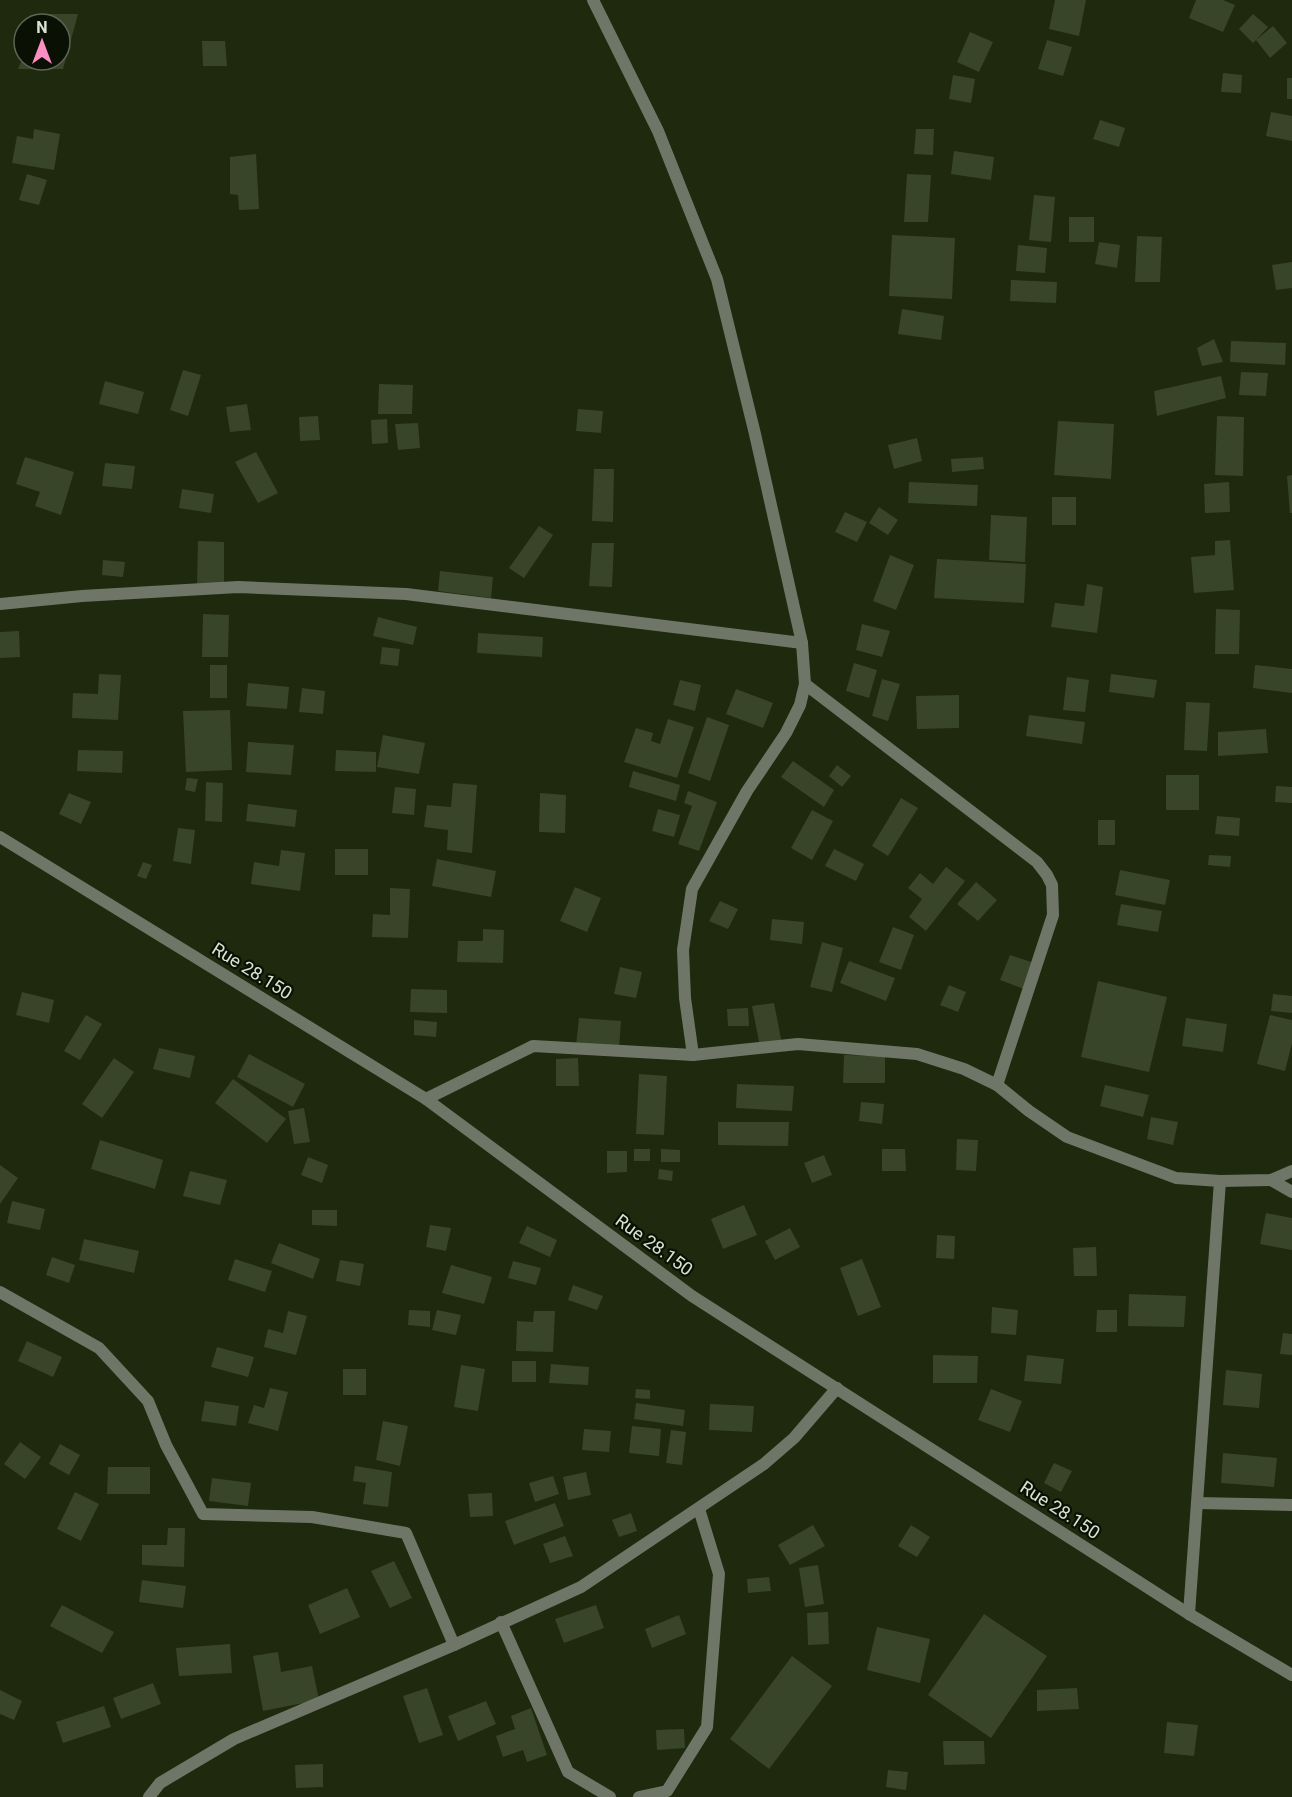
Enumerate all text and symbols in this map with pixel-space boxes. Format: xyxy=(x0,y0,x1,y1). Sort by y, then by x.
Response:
north arrow xyxy=(12,12,72,72)
text: N xyxy=(36,18,48,37)
street label: Rue 28.150 xyxy=(208,938,296,1003)
street label: Rue 28.150 xyxy=(612,1210,697,1280)
street label: Rue 28.150 xyxy=(1017,1476,1104,1543)

